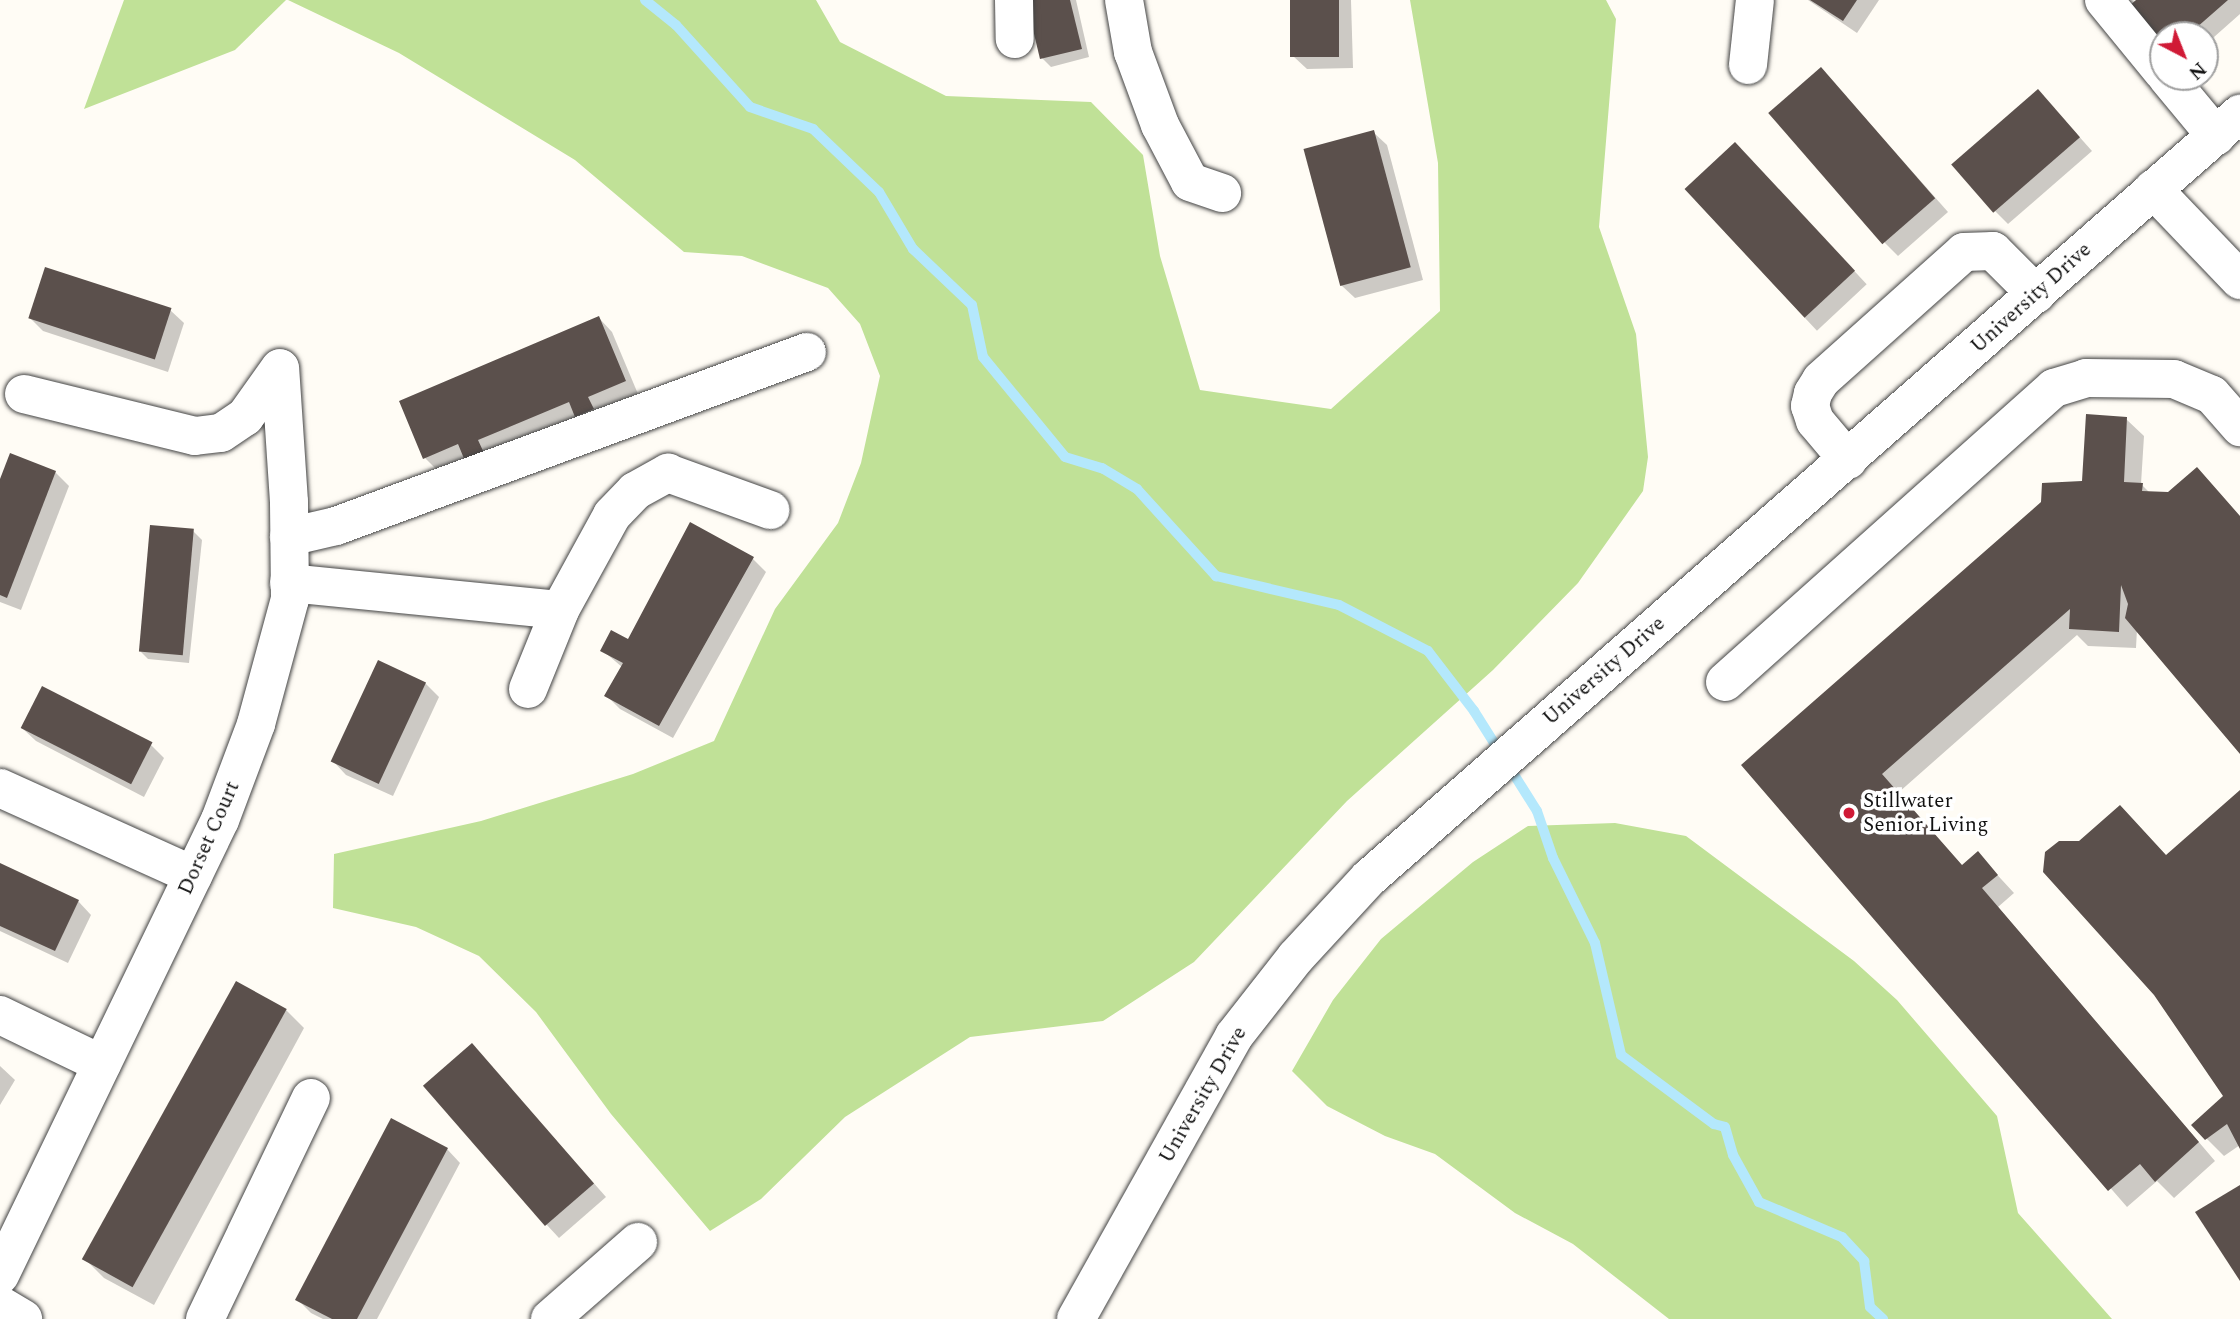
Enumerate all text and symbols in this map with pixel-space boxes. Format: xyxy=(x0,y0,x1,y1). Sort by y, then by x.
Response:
north arrow xyxy=(2149,21,2219,91)
text: N xyxy=(2182,55,2213,86)
street label: University Drive xyxy=(1965,237,2097,359)
street label: University Drive xyxy=(1538,611,1670,731)
street label: Dorset Court xyxy=(173,777,245,899)
place label: Stillwater Senior Living xyxy=(1863,788,1988,838)
marker: Stillwater Senior Living xyxy=(1841,805,1857,821)
street label: University Drive xyxy=(1154,1022,1252,1168)

